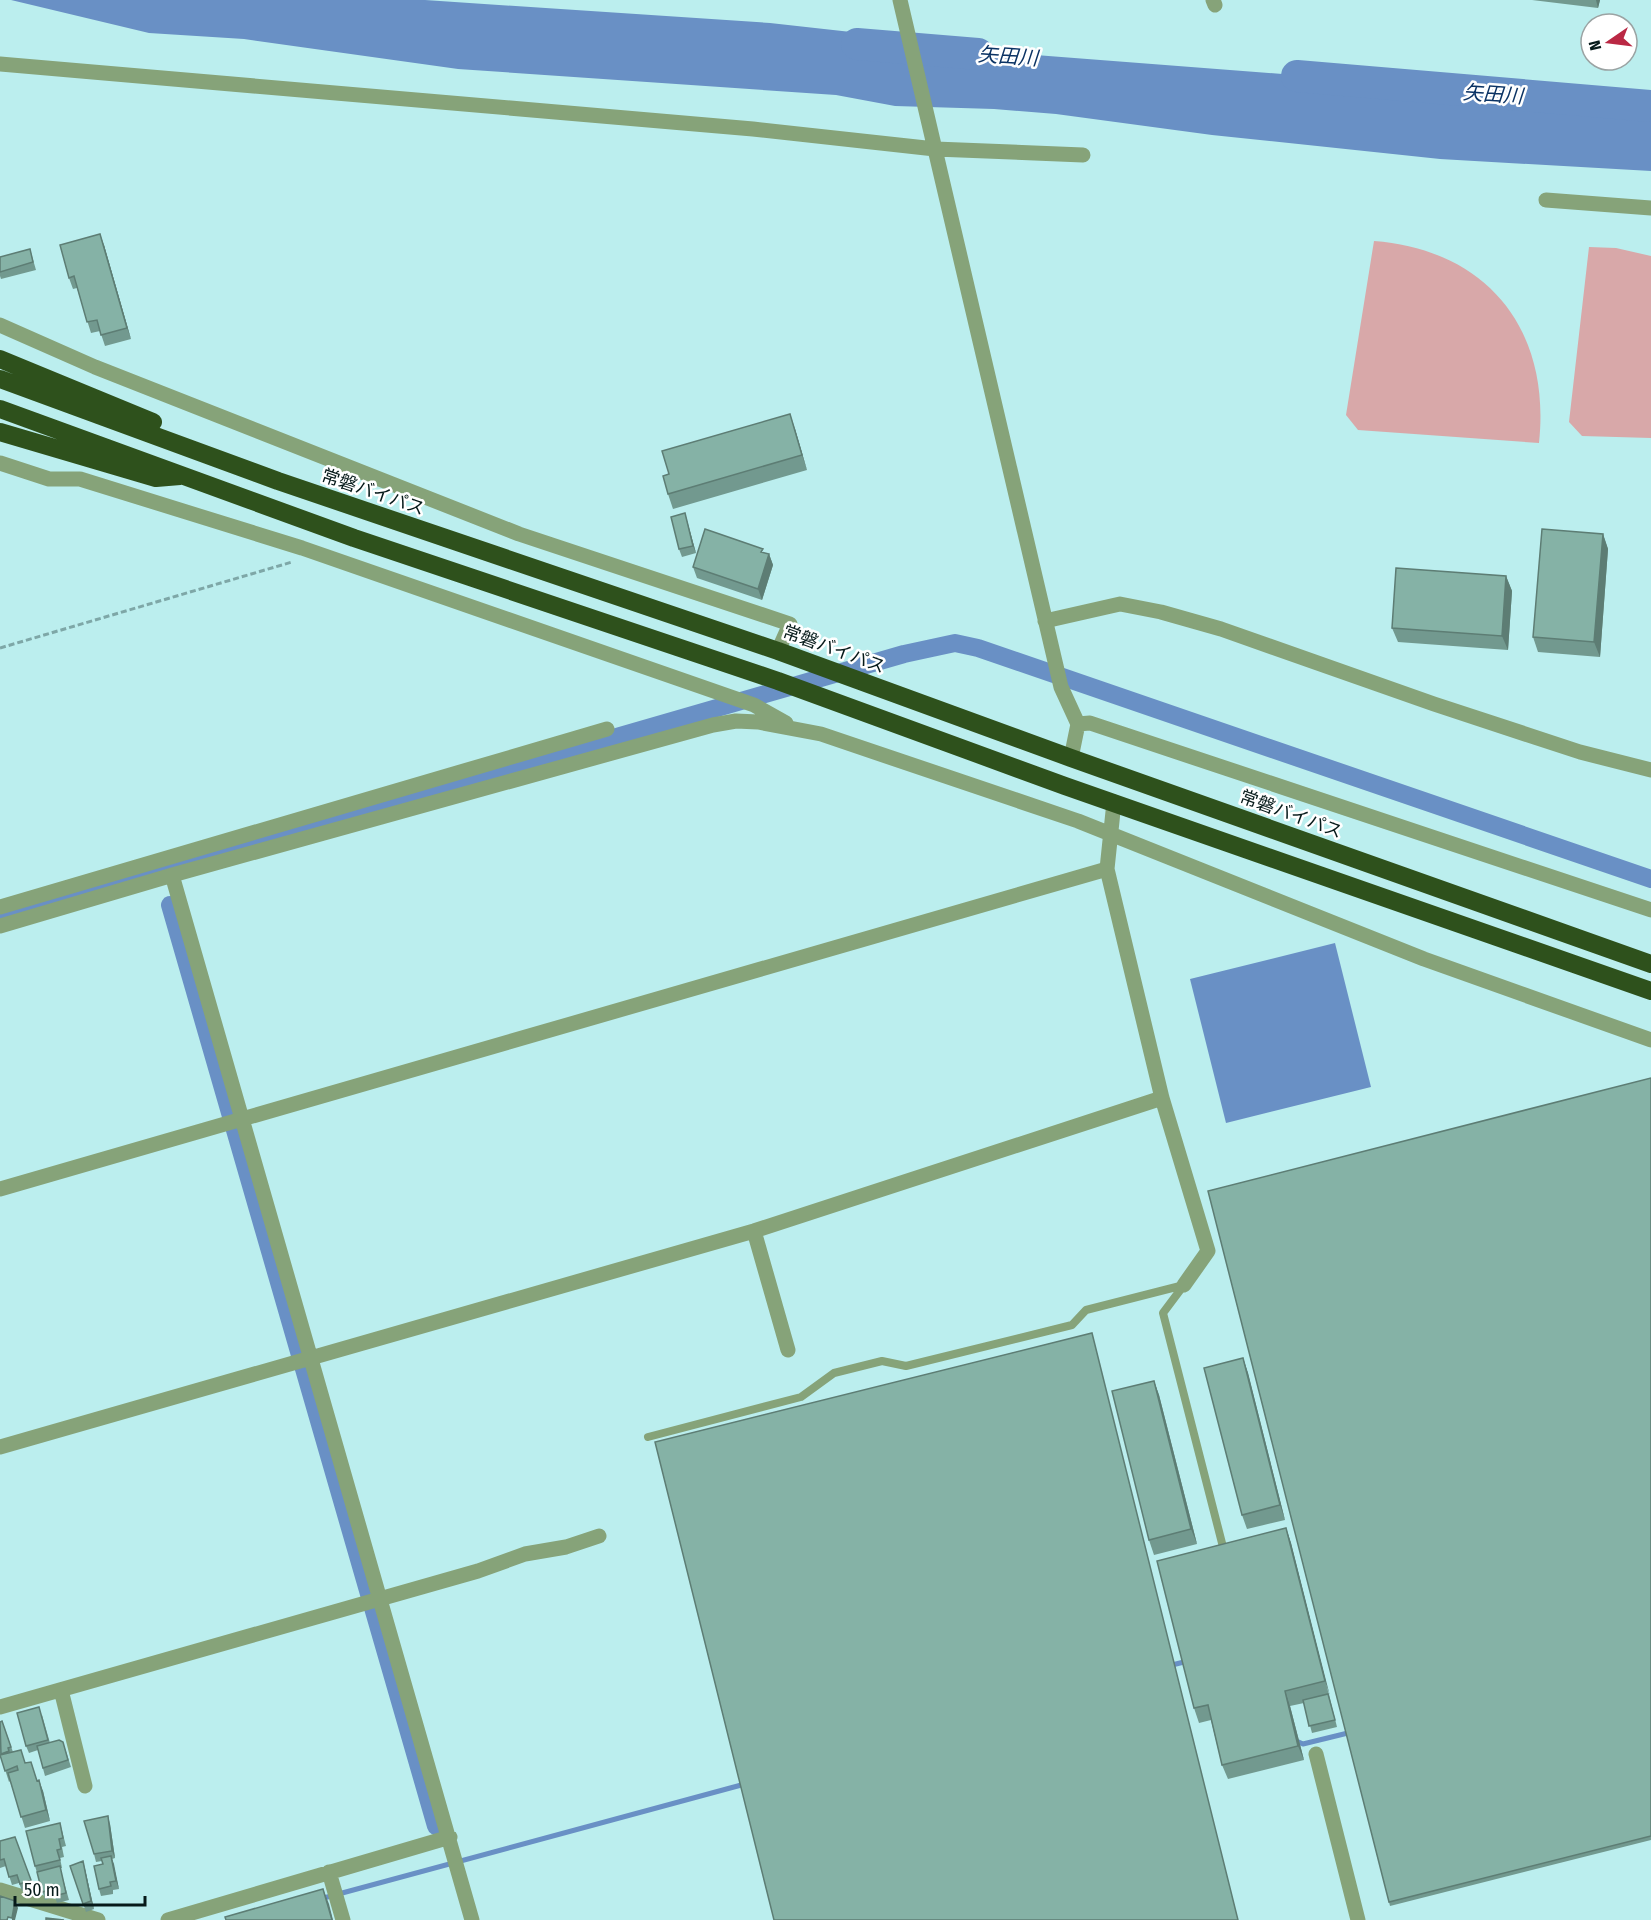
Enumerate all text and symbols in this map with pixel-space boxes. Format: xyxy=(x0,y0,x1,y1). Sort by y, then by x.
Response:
north arrow xyxy=(1579,12,1639,72)
text: N xyxy=(1585,39,1605,52)
water label: 矢田川 xyxy=(977,42,1041,70)
water label: 矢田川 xyxy=(1462,80,1526,108)
street label: 常磐バイパス xyxy=(319,464,427,520)
street label: 常磐バイパス xyxy=(780,620,888,678)
street label: 常磐バイパス xyxy=(1237,785,1345,843)
scale bar xyxy=(15,1869,146,1907)
text: 50 m xyxy=(24,1879,60,1901)

